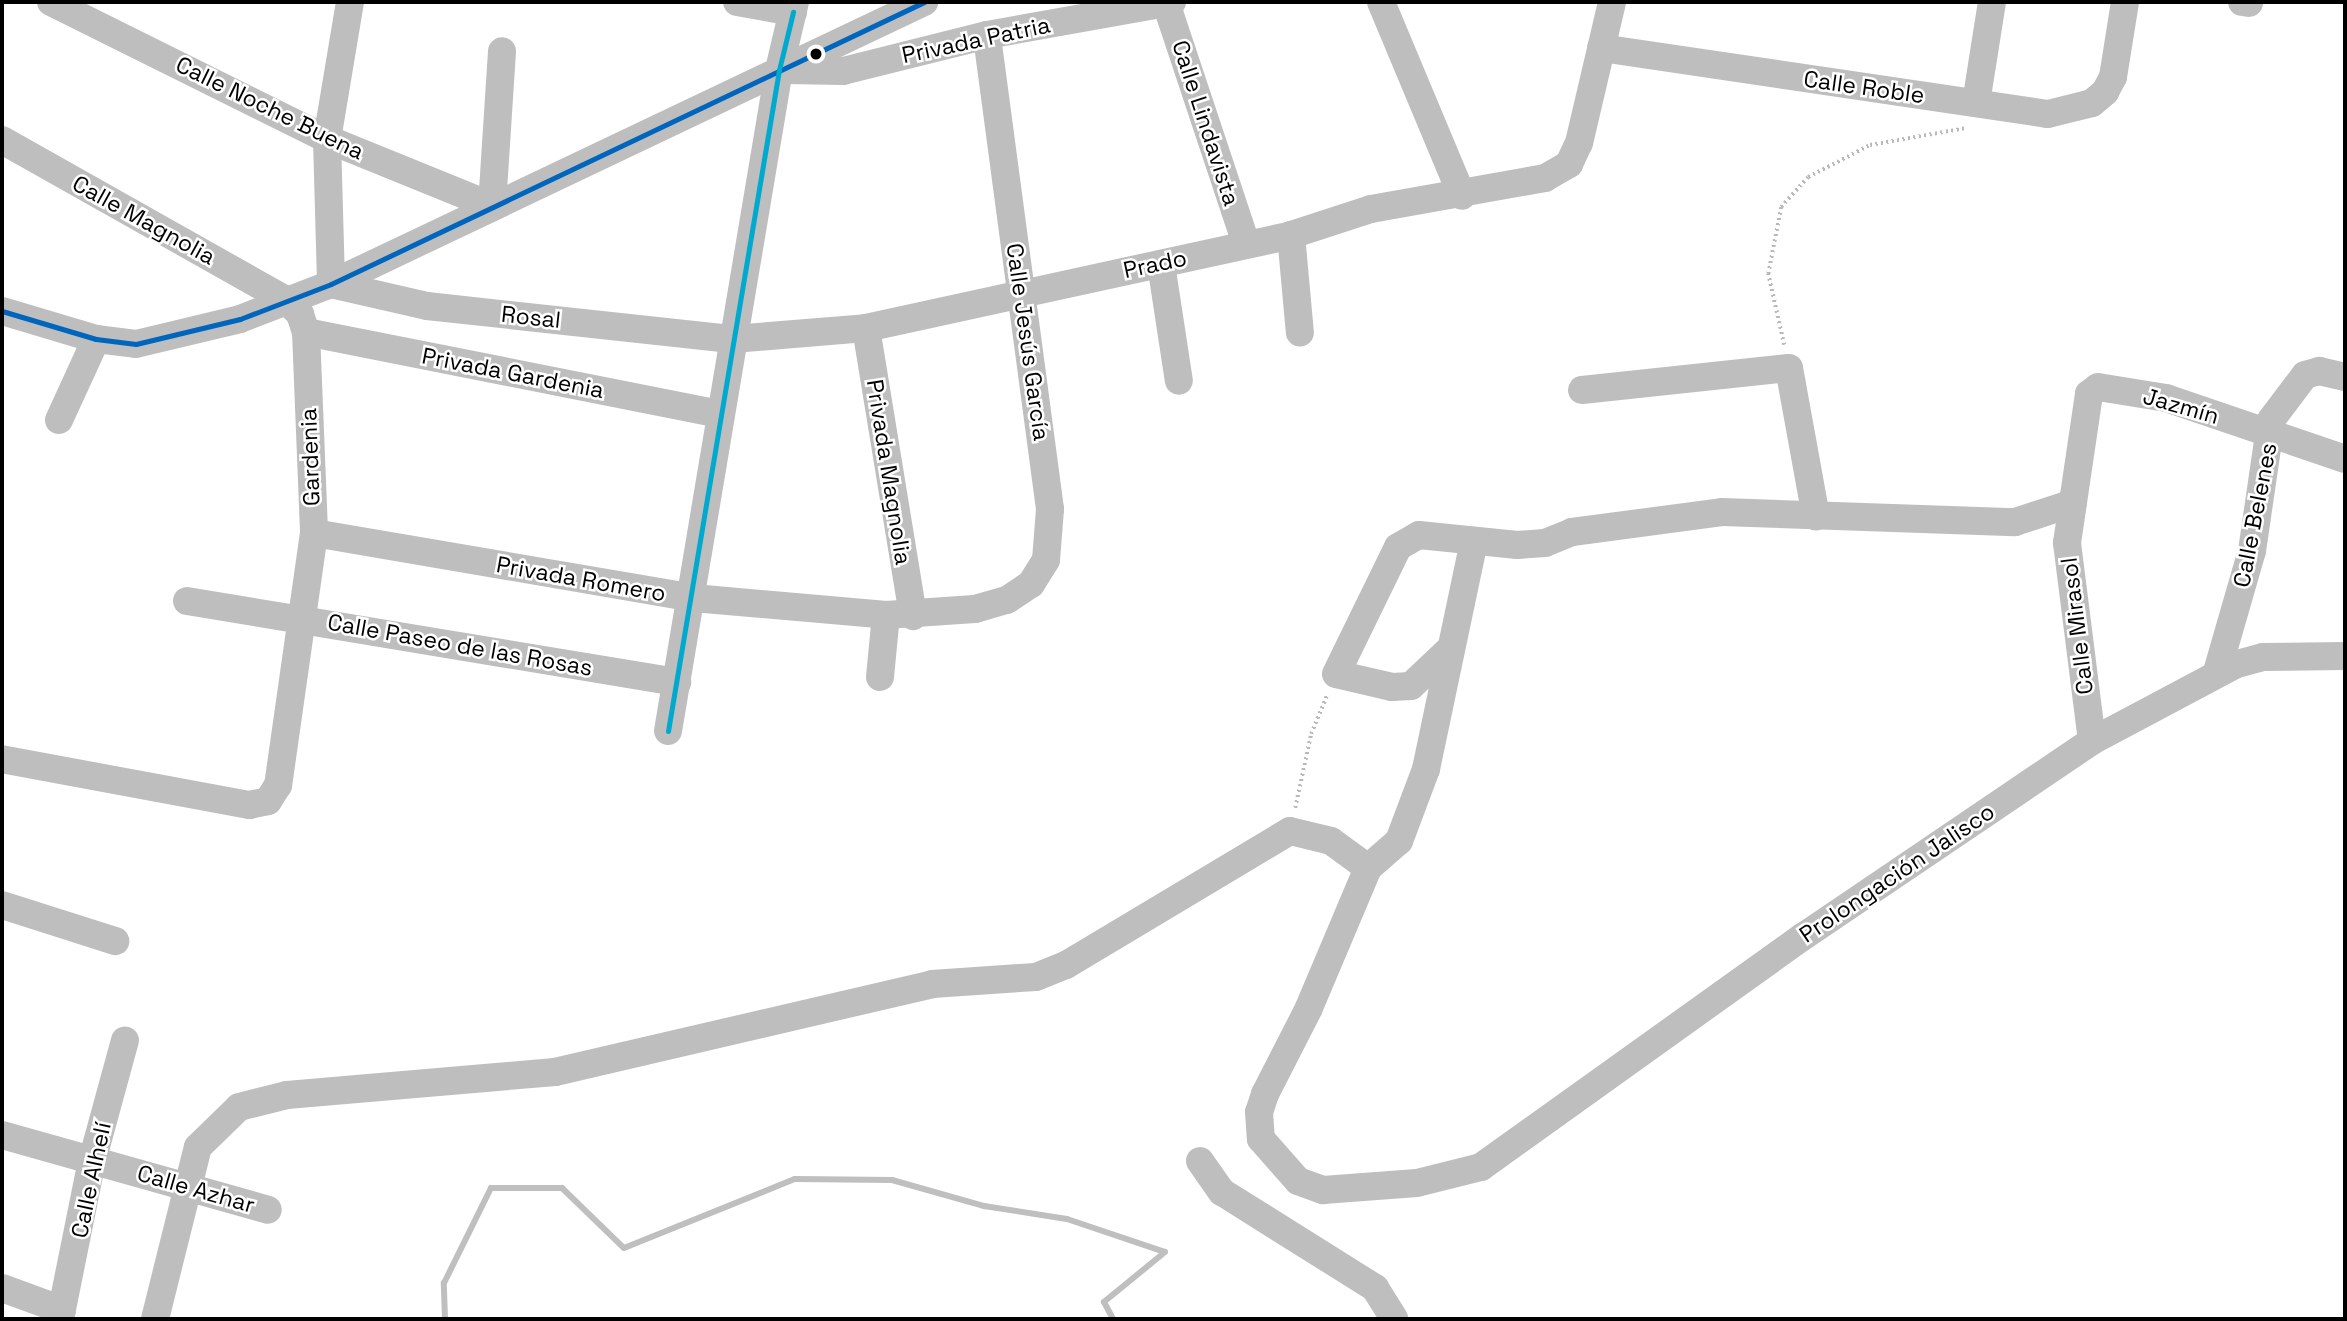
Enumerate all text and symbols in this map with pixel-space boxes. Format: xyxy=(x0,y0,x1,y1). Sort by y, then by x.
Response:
street label: Privada Patria xyxy=(899,11,1053,69)
street label: Calle Lindavista xyxy=(1166,37,1246,209)
unlabelled marker xyxy=(809,47,823,61)
street label: Calle Noche Buena xyxy=(171,50,369,166)
street label: Calle Roble xyxy=(1802,65,1926,109)
street label: Calle Magnolia xyxy=(68,169,220,271)
street label: Calle Jesús García xyxy=(1000,242,1056,442)
street label: Prado xyxy=(1121,244,1189,284)
street label: Rosal xyxy=(500,300,562,334)
street label: Privada Gardenia xyxy=(420,342,606,404)
street label: Privada Magnolia xyxy=(861,377,917,567)
street label: Jazmín xyxy=(2140,382,2222,430)
street label: Gardenia xyxy=(294,408,326,506)
street label: Calle Belenes xyxy=(2227,440,2283,590)
street label: Privada Romero xyxy=(494,551,668,607)
street label: Calle Mirasol xyxy=(2055,556,2099,696)
street label: Calle Paseo de las Rosas xyxy=(325,608,595,682)
street label: Prolongación Jalisco xyxy=(1794,797,2000,949)
street label: Calle Alhelí xyxy=(65,1119,117,1241)
street label: Calle Azhar xyxy=(134,1159,258,1219)

